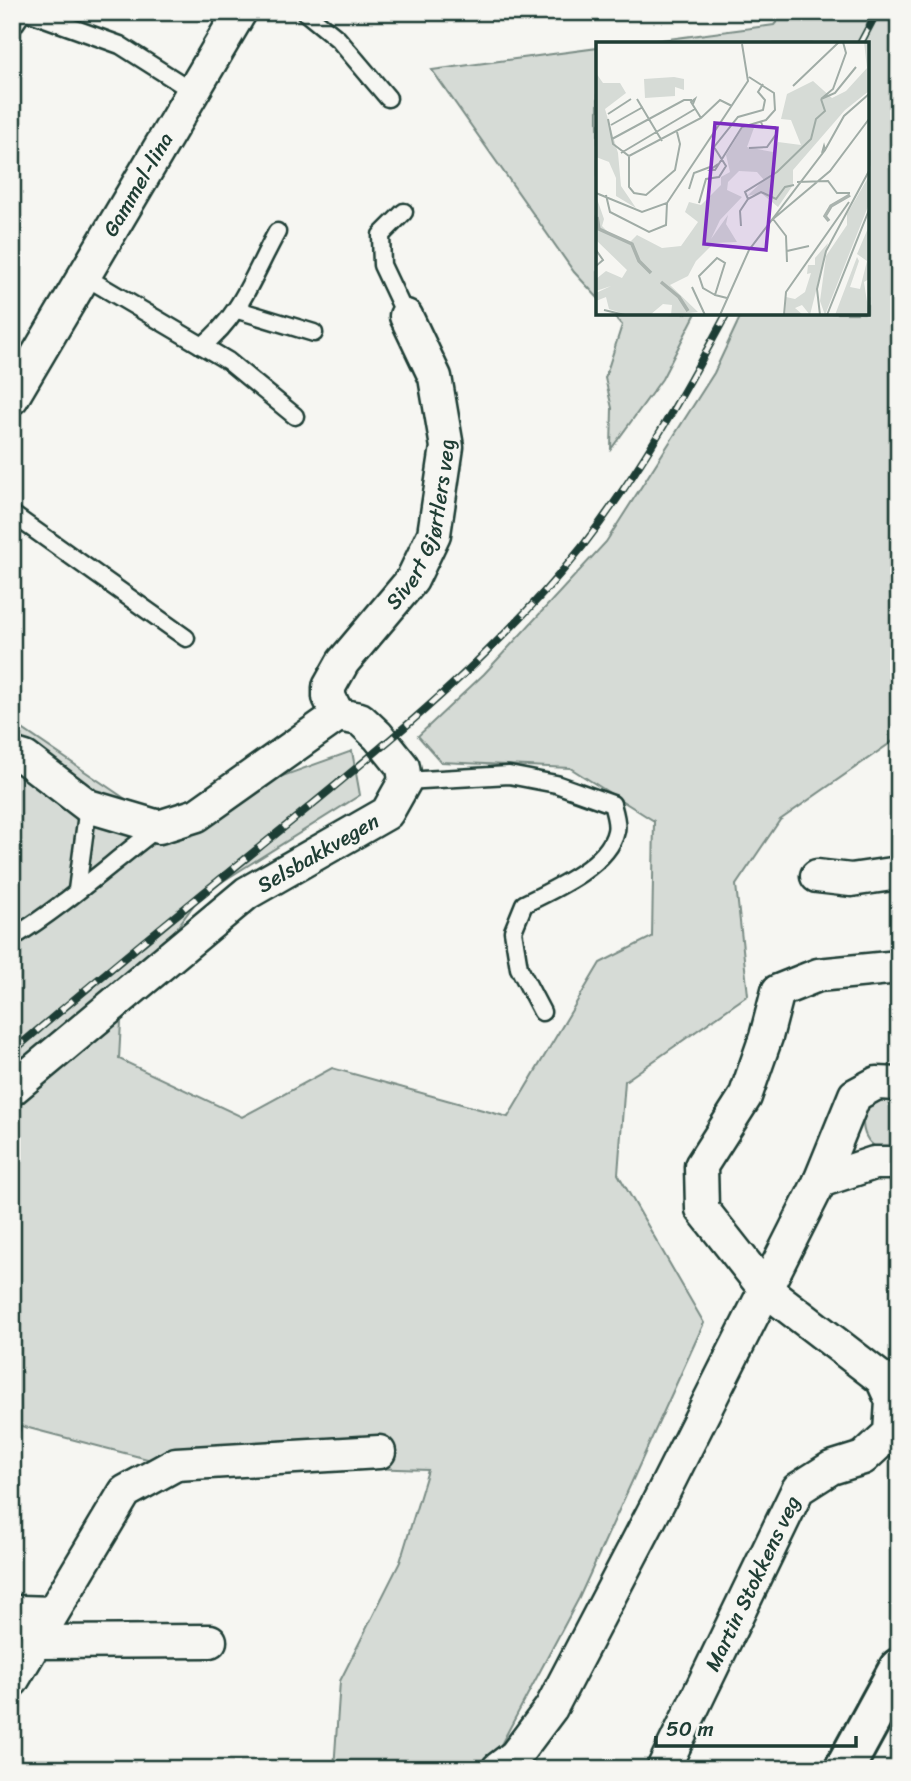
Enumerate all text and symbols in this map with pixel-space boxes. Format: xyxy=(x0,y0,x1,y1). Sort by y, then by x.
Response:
inset map xyxy=(596,42,869,315)
street label: Gammel-lina xyxy=(92,124,184,244)
street label: Sivert Gjørtlers veg xyxy=(375,436,466,618)
street label: Selsbakkvegen xyxy=(249,802,387,904)
street label: Martin Stokkens veg xyxy=(694,1488,811,1678)
scale bar xyxy=(656,1704,855,1748)
text: 50 m xyxy=(666,1710,714,1748)

